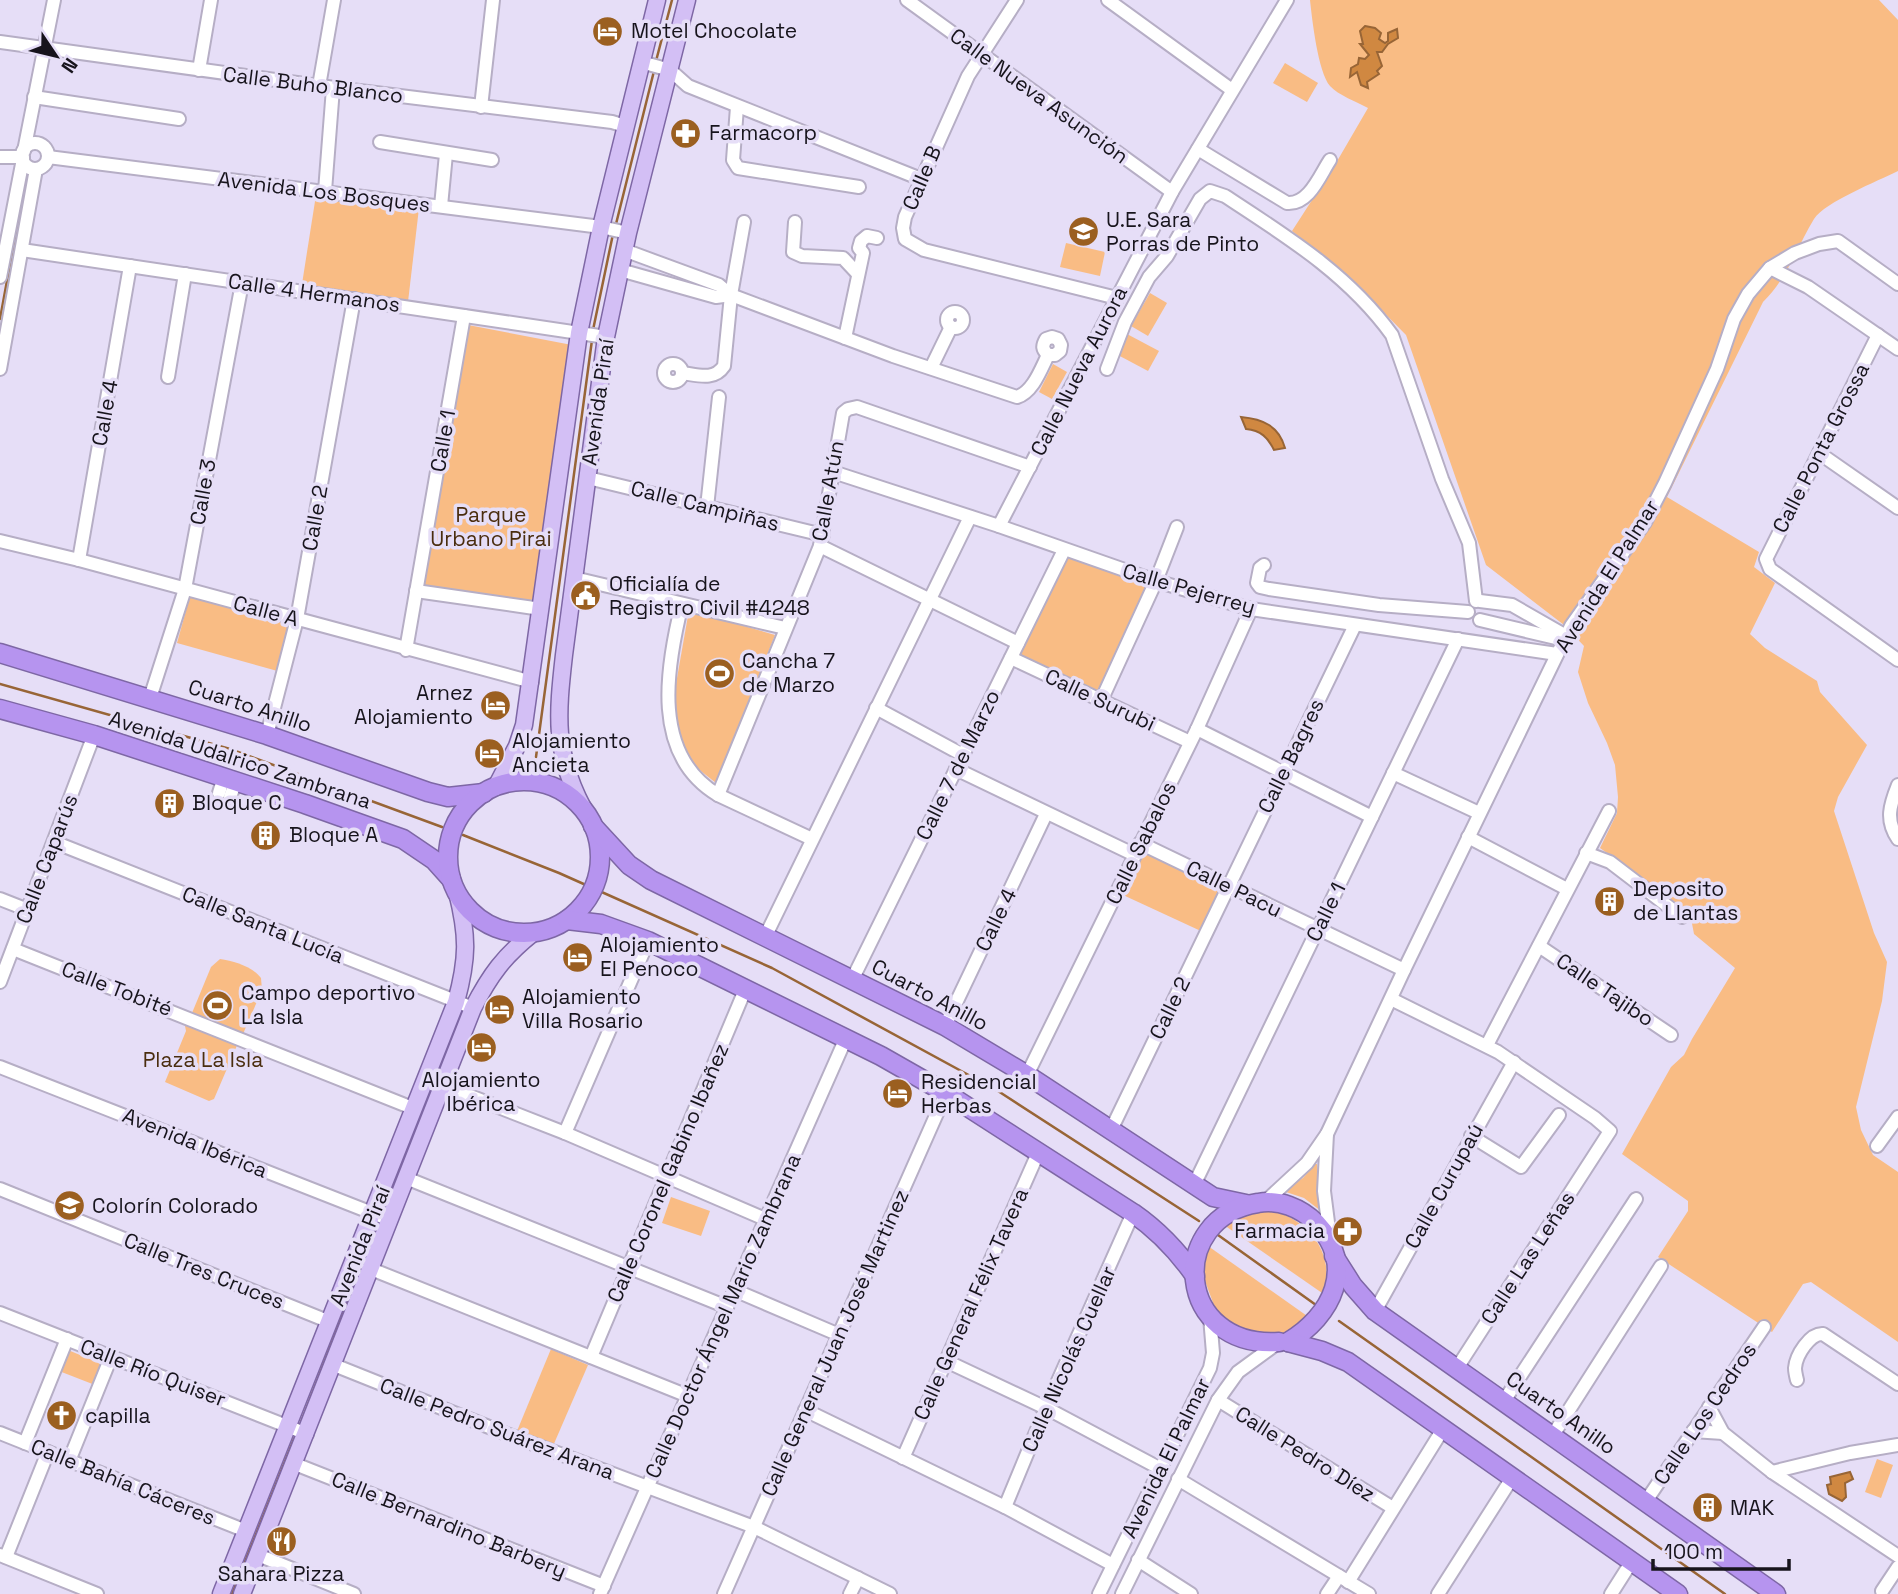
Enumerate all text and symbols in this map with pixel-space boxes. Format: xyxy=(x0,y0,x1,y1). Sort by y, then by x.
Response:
hotel icon: Motel Chocolate xyxy=(591,14,625,48)
place label: Motel Chocolate xyxy=(631,17,797,44)
north arrow xyxy=(21,21,91,91)
street label: Calle Nueva Asunción xyxy=(945,22,1134,169)
text: N xyxy=(56,53,83,78)
street label: Calle Buho Blanco xyxy=(222,60,405,109)
pharmacy icon: Farmacorp xyxy=(669,116,703,150)
place label: Farmacorp xyxy=(709,119,817,146)
street label: Calle B xyxy=(896,141,947,214)
street label: Avenida Los Bosques xyxy=(216,165,432,218)
place label: U.E. Sara Porras de Pinto xyxy=(1106,206,1259,257)
school or university icon: U.E. Sara Porras de Pinto xyxy=(1066,215,1100,249)
street label: Calle 4 Hermanos xyxy=(226,267,402,318)
street label: Calle Nueva Aurora xyxy=(1024,281,1133,460)
street label: Avenida Piraí xyxy=(575,336,620,467)
street label: Calle Ponta Grossa xyxy=(1766,358,1875,537)
street label: Calle 4 xyxy=(85,378,124,448)
street label: Calle 1 xyxy=(424,408,461,474)
street label: Calle Atún xyxy=(805,439,850,543)
street label: Calle 3 xyxy=(183,457,222,527)
street label: Calle Campiñas xyxy=(628,474,782,537)
street label: Calle 2 xyxy=(295,483,334,553)
street label: Avenida El Palmar xyxy=(1549,494,1664,657)
park label: Parque Urbano Pirai xyxy=(430,501,552,552)
street label: Calle Pejerrey xyxy=(1120,557,1259,620)
place label: Oficialía de Registro Civil #4248 xyxy=(609,570,810,621)
public building icon: Oficialía de Registro Civil #4248 xyxy=(569,579,603,613)
street label: Calle A xyxy=(230,589,302,632)
place label: Cancha 7 de Marzo xyxy=(742,647,835,698)
sports icon: Cancha 7 de Marzo xyxy=(702,656,736,690)
street label: Calle Surubi xyxy=(1041,662,1160,737)
street label: Cuarto Anillo xyxy=(185,673,315,738)
place label: Arnez Alojamiento xyxy=(354,679,473,730)
street label: Calle 7 de Marzo xyxy=(909,685,1006,844)
hotel icon: Arnez Alojamiento xyxy=(479,688,513,722)
street label: Calle Bagres xyxy=(1251,694,1330,817)
street label: Avenida Udalrico Zambrana xyxy=(106,704,375,815)
place label: Alojamiento Ancieta xyxy=(512,727,631,778)
hotel icon: Alojamiento Ancieta xyxy=(472,736,506,770)
street label: Calle Sabalos xyxy=(1099,777,1182,909)
building icon: Bloque C xyxy=(152,786,186,820)
place label: Bloque C xyxy=(192,789,282,816)
street label: Calle Caparús xyxy=(9,790,84,927)
building icon: Bloque A xyxy=(249,818,283,852)
place label: Bloque A xyxy=(289,821,378,848)
street label: Calle Pacu xyxy=(1182,854,1287,923)
place label: Deposito de Llantas xyxy=(1633,875,1738,926)
street label: Calle 1 xyxy=(1300,878,1351,946)
street label: Calle Santa Lucía xyxy=(178,880,348,969)
street label: Calle 4 xyxy=(969,884,1022,956)
building icon: Deposito de Llantas xyxy=(1593,884,1627,918)
place label: Alojamiento El Penoco xyxy=(600,931,719,982)
hotel icon: Alojamiento El Penoco xyxy=(560,940,594,974)
street label: Calle Tajibo xyxy=(1551,947,1659,1032)
street label: Cuarto Anillo xyxy=(867,953,993,1037)
street label: Calle Tobité xyxy=(58,955,177,1022)
street label: Calle 2 xyxy=(1143,972,1196,1044)
place label: Campo deportivo La Isla xyxy=(241,979,416,1030)
place label: Alojamiento Villa Rosario xyxy=(522,983,643,1034)
sports icon: Campo deportivo La Isla xyxy=(201,988,235,1022)
hotel icon: Alojamiento Villa Rosario xyxy=(482,992,516,1026)
hotel icon: Alojamiento Ibérica xyxy=(464,1031,498,1065)
street label: Calle Coronel Gabino Ibañez xyxy=(601,1039,734,1306)
park label: Plaza La Isla xyxy=(143,1046,263,1073)
place label: Alojamiento Ibérica xyxy=(421,1066,541,1117)
place label: Residencial Herbas xyxy=(921,1068,1037,1119)
hotel icon: Residencial Herbas xyxy=(881,1077,915,1111)
street label: Avenida Ibérica xyxy=(119,1101,272,1184)
street label: Calle Curupaú xyxy=(1398,1118,1489,1253)
street label: Calle Doctor Ángel Mario Zambrana xyxy=(638,1149,807,1482)
street label: Avenida Piraí xyxy=(323,1181,396,1310)
street label: Calle General Félix Tavera xyxy=(907,1183,1034,1424)
street label: Calle General Juan José Martinez xyxy=(754,1185,915,1500)
street label: Calle Las Leñas xyxy=(1474,1186,1581,1329)
school or university icon: Colorín Colorado xyxy=(52,1189,86,1223)
place label: Colorín Colorado xyxy=(92,1192,258,1219)
pharmacy icon: Farmacia xyxy=(1331,1214,1365,1248)
place label: Farmacia xyxy=(1234,1217,1325,1244)
street label: Calle Tres Cruces xyxy=(120,1226,288,1315)
street label: Calle Nicolás Cuellar xyxy=(1015,1261,1122,1456)
street label: Calle Río Quiser xyxy=(76,1332,230,1413)
street label: Calle Los Cedros xyxy=(1647,1338,1762,1490)
street label: Cuarto Anillo xyxy=(1501,1365,1622,1460)
street label: Calle Pedro Suárez Arana xyxy=(376,1371,618,1486)
street label: Avenida El Palmar xyxy=(1115,1373,1216,1542)
church icon: capilla xyxy=(45,1399,79,1433)
street label: Calle Pedro Díez xyxy=(1230,1400,1380,1507)
place label: capilla xyxy=(85,1402,151,1429)
street label: Calle Bahía Cáceres xyxy=(27,1432,219,1531)
street label: Calle Bernardino Barbery xyxy=(328,1465,571,1584)
building icon: MAK xyxy=(1690,1491,1724,1525)
place label: MAK xyxy=(1730,1494,1774,1521)
restaurant icon: Sahara Pizza xyxy=(264,1525,298,1559)
scale bar xyxy=(1653,1528,1790,1572)
text: 100 m xyxy=(1664,1538,1723,1565)
place label: Sahara Pizza xyxy=(218,1560,344,1587)

